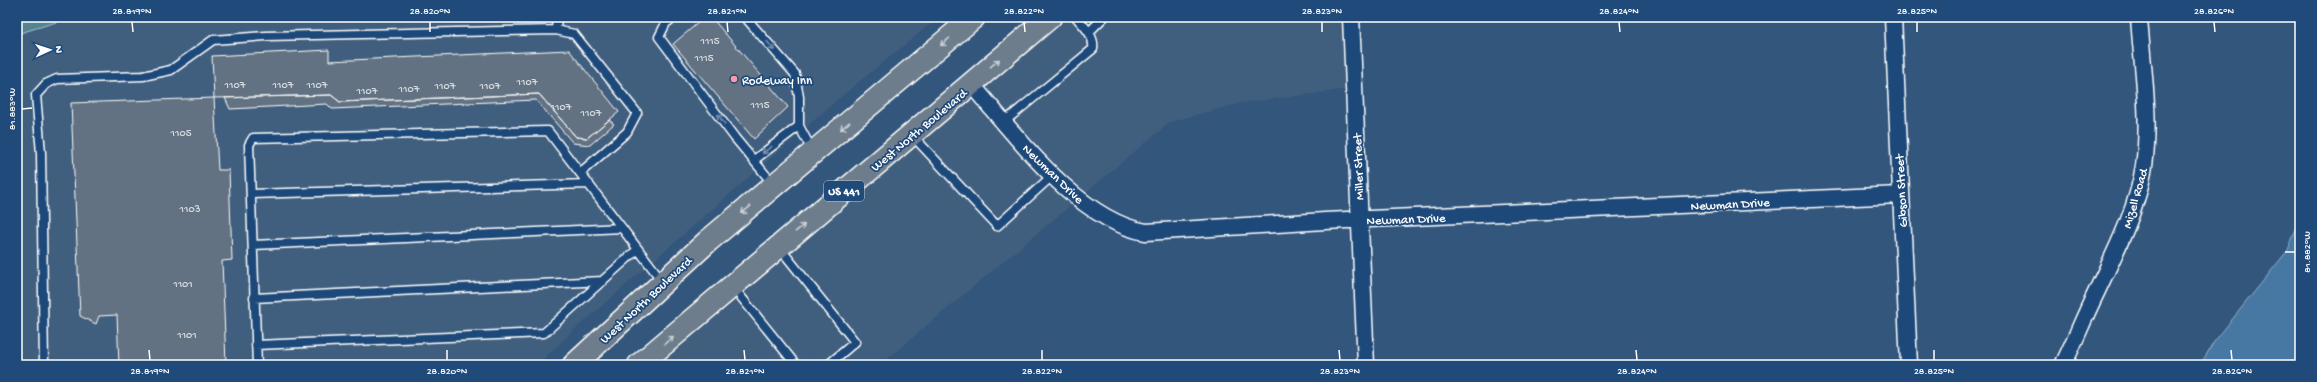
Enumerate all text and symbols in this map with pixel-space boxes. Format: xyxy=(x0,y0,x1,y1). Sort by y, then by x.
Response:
text: 28.819°N xyxy=(112,6,152,18)
text: 28.820°N xyxy=(410,6,451,18)
text: 28.821°N xyxy=(708,6,747,18)
text: 28.822°N xyxy=(1004,6,1044,18)
text: 28.823°N xyxy=(1302,6,1343,18)
text: 28.824°N xyxy=(1599,6,1639,18)
text: 28.825°N xyxy=(1897,6,1938,18)
text: 28.826°N xyxy=(2194,6,2234,18)
north arrow xyxy=(30,30,70,70)
house number: 1115 xyxy=(699,36,720,48)
one-way arrow xyxy=(939,38,950,47)
one-way arrow xyxy=(766,40,775,50)
text: N xyxy=(52,46,64,53)
house number: 1115 xyxy=(693,53,714,65)
one-way arrow xyxy=(990,59,1001,68)
marker: Rodeway Inn xyxy=(729,74,739,84)
place label: Rodeway Inn xyxy=(742,74,813,89)
house number: 1107 xyxy=(516,77,538,89)
house number: 1107 xyxy=(224,80,246,92)
house number: 1107 xyxy=(272,80,294,92)
house number: 1107 xyxy=(306,80,328,92)
house number: 1107 xyxy=(434,81,456,93)
house number: 1107 xyxy=(479,81,501,93)
house number: 1107 xyxy=(398,84,420,96)
house number: 1107 xyxy=(356,86,378,98)
street label: West North Boulevard xyxy=(869,86,972,175)
text: 81.883°W xyxy=(7,88,19,130)
house number: 1115 xyxy=(749,100,770,112)
house number: 1107 xyxy=(550,102,572,114)
house number: 1107 xyxy=(580,108,602,120)
one-way arrow xyxy=(717,113,725,124)
one-way arrow xyxy=(840,121,850,130)
house number: 1105 xyxy=(170,128,192,140)
street label: Miller Street xyxy=(1351,132,1368,200)
street label: Newman Drive xyxy=(1019,142,1086,208)
one-way arrow xyxy=(761,146,772,155)
street label: Gibson Street xyxy=(1893,152,1912,228)
street label: Mizell Road xyxy=(2121,166,2152,230)
road number: US 441 xyxy=(824,181,864,201)
street label: Newman Drive xyxy=(1690,196,1770,215)
house number: 1103 xyxy=(179,204,201,216)
one-way arrow xyxy=(740,205,751,214)
street label: Newman Drive xyxy=(1366,212,1446,229)
one-way arrow xyxy=(795,224,805,233)
text: 81.882°W xyxy=(2302,231,2314,273)
street label: West North Boulevard xyxy=(598,253,697,347)
house number: 1101 xyxy=(172,279,193,291)
house number: 1101 xyxy=(176,330,197,342)
one-way arrow xyxy=(664,335,674,344)
text: 28.819°N xyxy=(130,366,170,378)
text: 28.820°N xyxy=(427,366,468,378)
text: 28.821°N xyxy=(726,366,765,378)
text: 28.822°N xyxy=(1022,366,1062,378)
text: 28.823°N xyxy=(1320,366,1361,378)
text: 28.824°N xyxy=(1617,366,1657,378)
text: 28.825°N xyxy=(1914,366,1955,378)
text: 28.826°N xyxy=(2212,366,2252,378)

